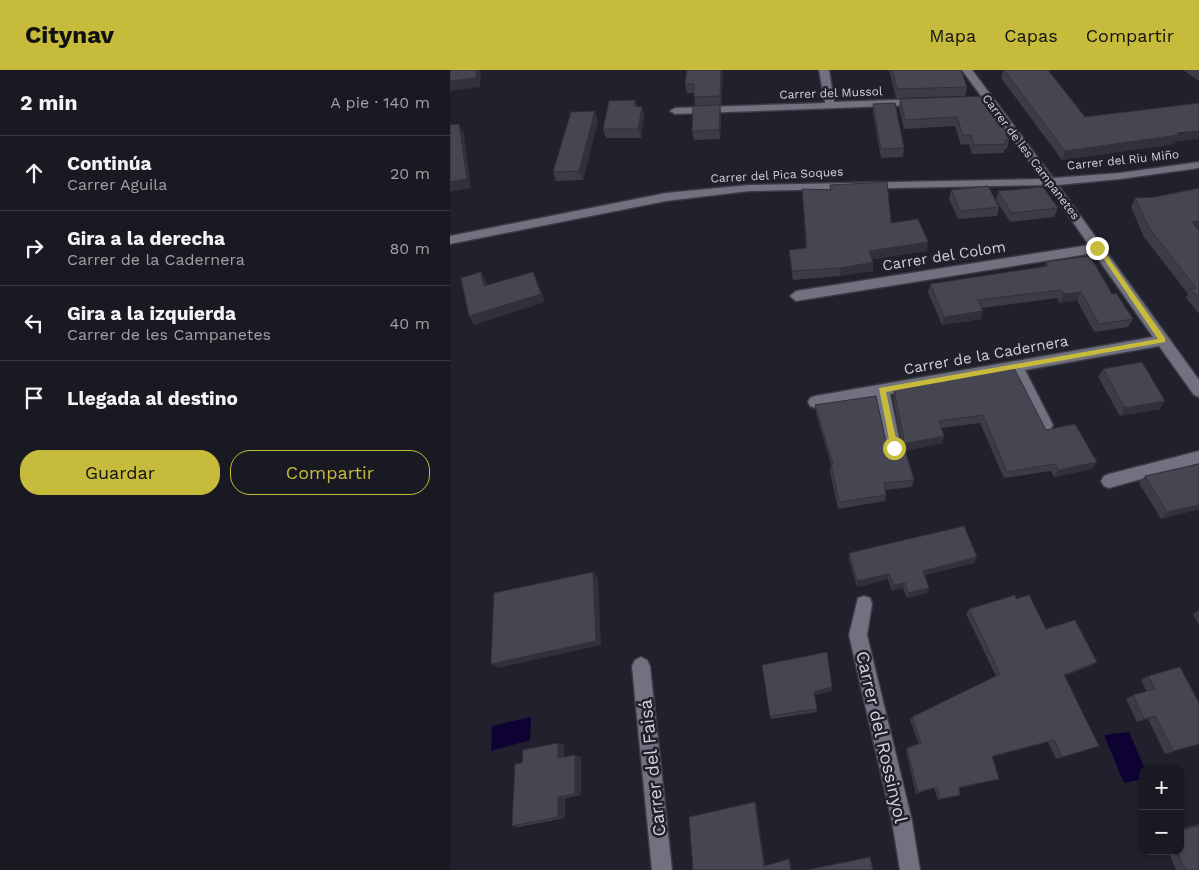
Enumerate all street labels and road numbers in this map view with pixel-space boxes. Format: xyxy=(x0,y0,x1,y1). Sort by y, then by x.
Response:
street label: Carrer del Mussol xyxy=(779,84,883,102)
street label: Carrer de les Campanetes xyxy=(979,92,1083,222)
street label: Carrer del Riu Miño xyxy=(1066,147,1180,173)
street label: Carrer del Pica Soques xyxy=(710,165,844,185)
street label: Carrer del Colom xyxy=(881,237,1007,275)
street label: Carrer de la Cadernera xyxy=(902,332,1070,378)
street label: Carrer del Rossinyol xyxy=(852,649,912,825)
street label: Carrer del Faisá xyxy=(634,698,670,838)

